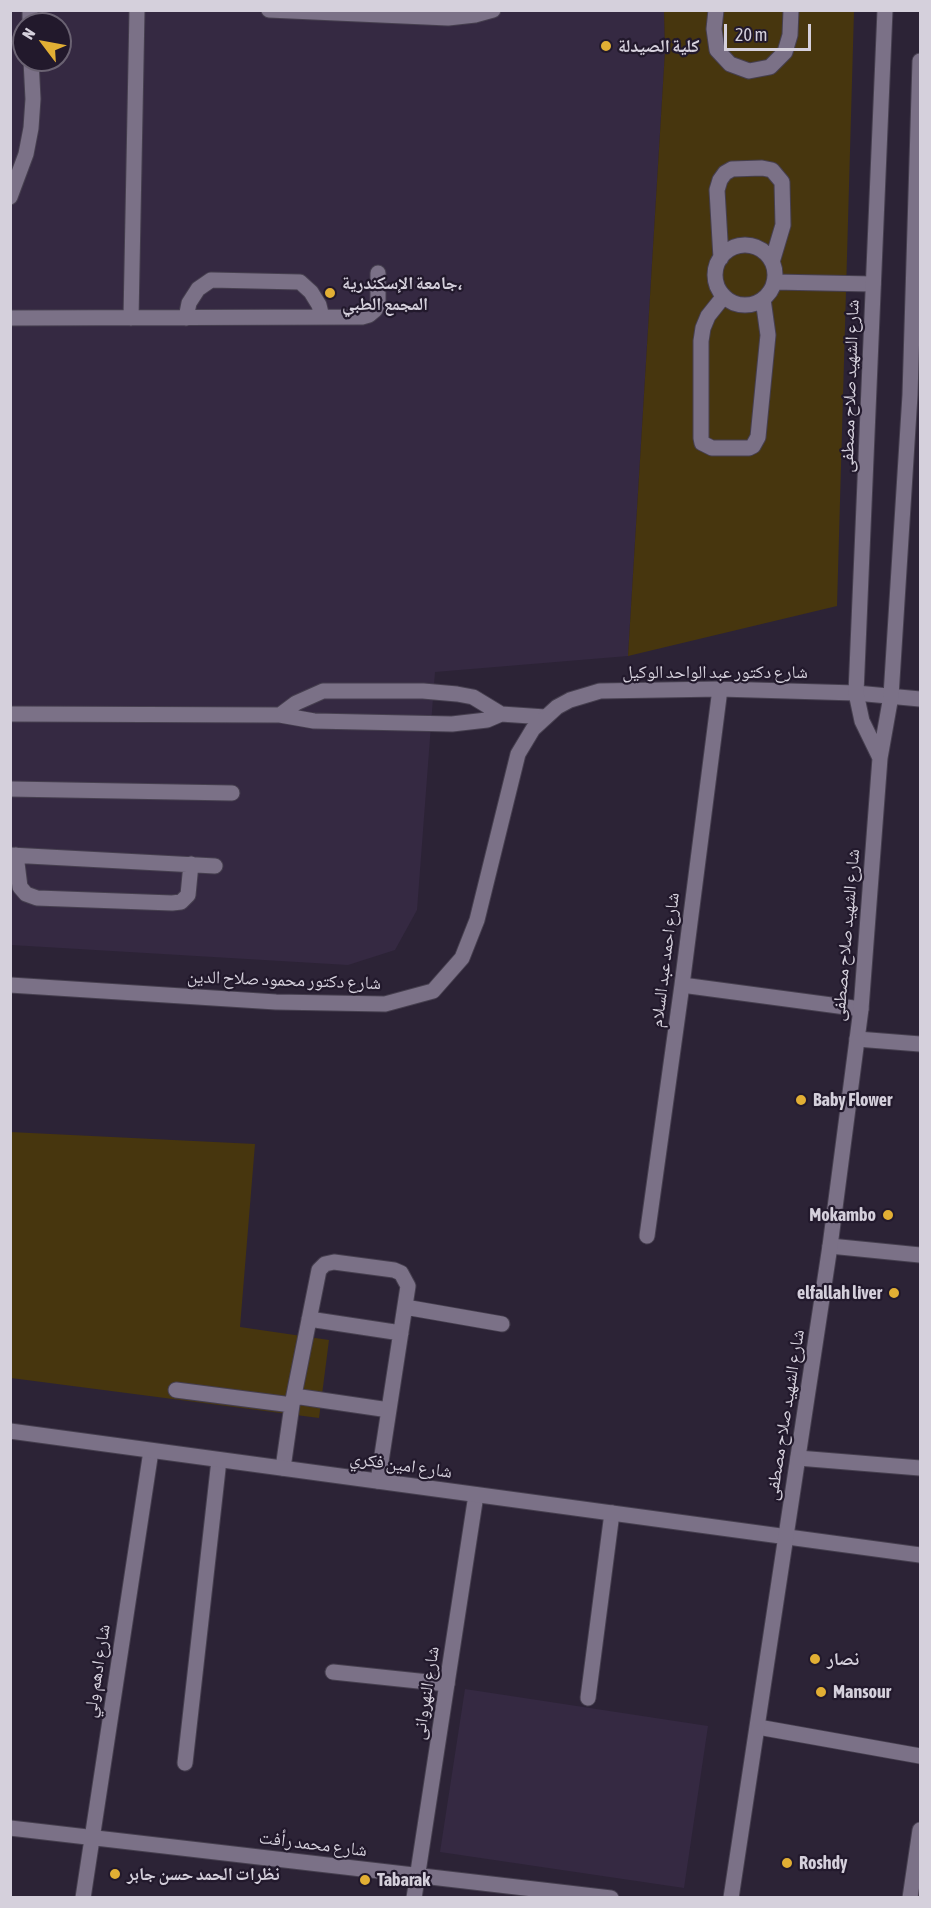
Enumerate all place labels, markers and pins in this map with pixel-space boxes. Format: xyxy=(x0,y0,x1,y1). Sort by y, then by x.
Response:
place label: كلية الصيدلة xyxy=(618,35,699,57)
marker: كلية الصيدلة xyxy=(599,39,613,53)
place label: جامعة الإسكندرية، المجمع الطبي xyxy=(342,272,462,314)
marker: جامعة الإسكندرية، المجمع الطبي xyxy=(323,286,337,300)
place label: Baby Flower xyxy=(813,1089,892,1111)
marker: Baby Flower xyxy=(794,1093,808,1107)
place label: Mokambo xyxy=(809,1204,876,1226)
marker: Mokambo xyxy=(881,1208,895,1222)
place label: elfallah liver xyxy=(797,1282,882,1304)
marker: elfallah liver xyxy=(887,1286,901,1300)
place label: نصار xyxy=(827,1648,859,1670)
marker: نصار xyxy=(808,1652,822,1666)
place label: Mansour xyxy=(833,1681,891,1703)
marker: Mansour xyxy=(814,1685,828,1699)
place label: Roshdy xyxy=(799,1852,847,1874)
marker: Roshdy xyxy=(780,1856,794,1870)
place label: نظرات الحمد حسن جابر xyxy=(127,1863,280,1885)
marker: نظرات الحمد حسن جابر xyxy=(108,1867,122,1881)
place label: Tabarak xyxy=(377,1869,430,1891)
marker: Tabarak xyxy=(358,1873,372,1887)

